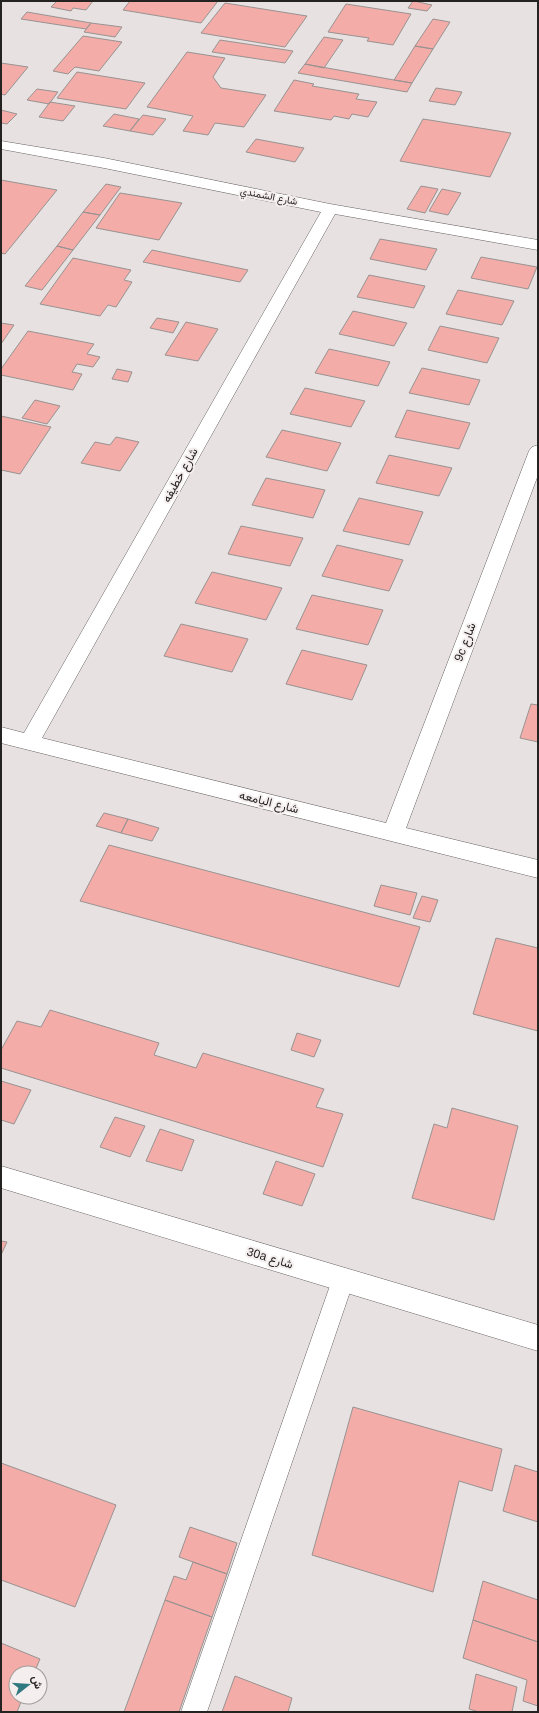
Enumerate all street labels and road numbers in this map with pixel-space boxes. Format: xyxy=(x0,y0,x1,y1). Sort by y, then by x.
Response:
street label: شارع الشمندي xyxy=(239,185,299,210)
street label: شارع خطيفه xyxy=(159,445,202,506)
street label: 9c شارع xyxy=(451,621,481,664)
street label: شارع اليامعه xyxy=(237,788,300,818)
street label: 30a شارع xyxy=(245,1244,295,1274)

